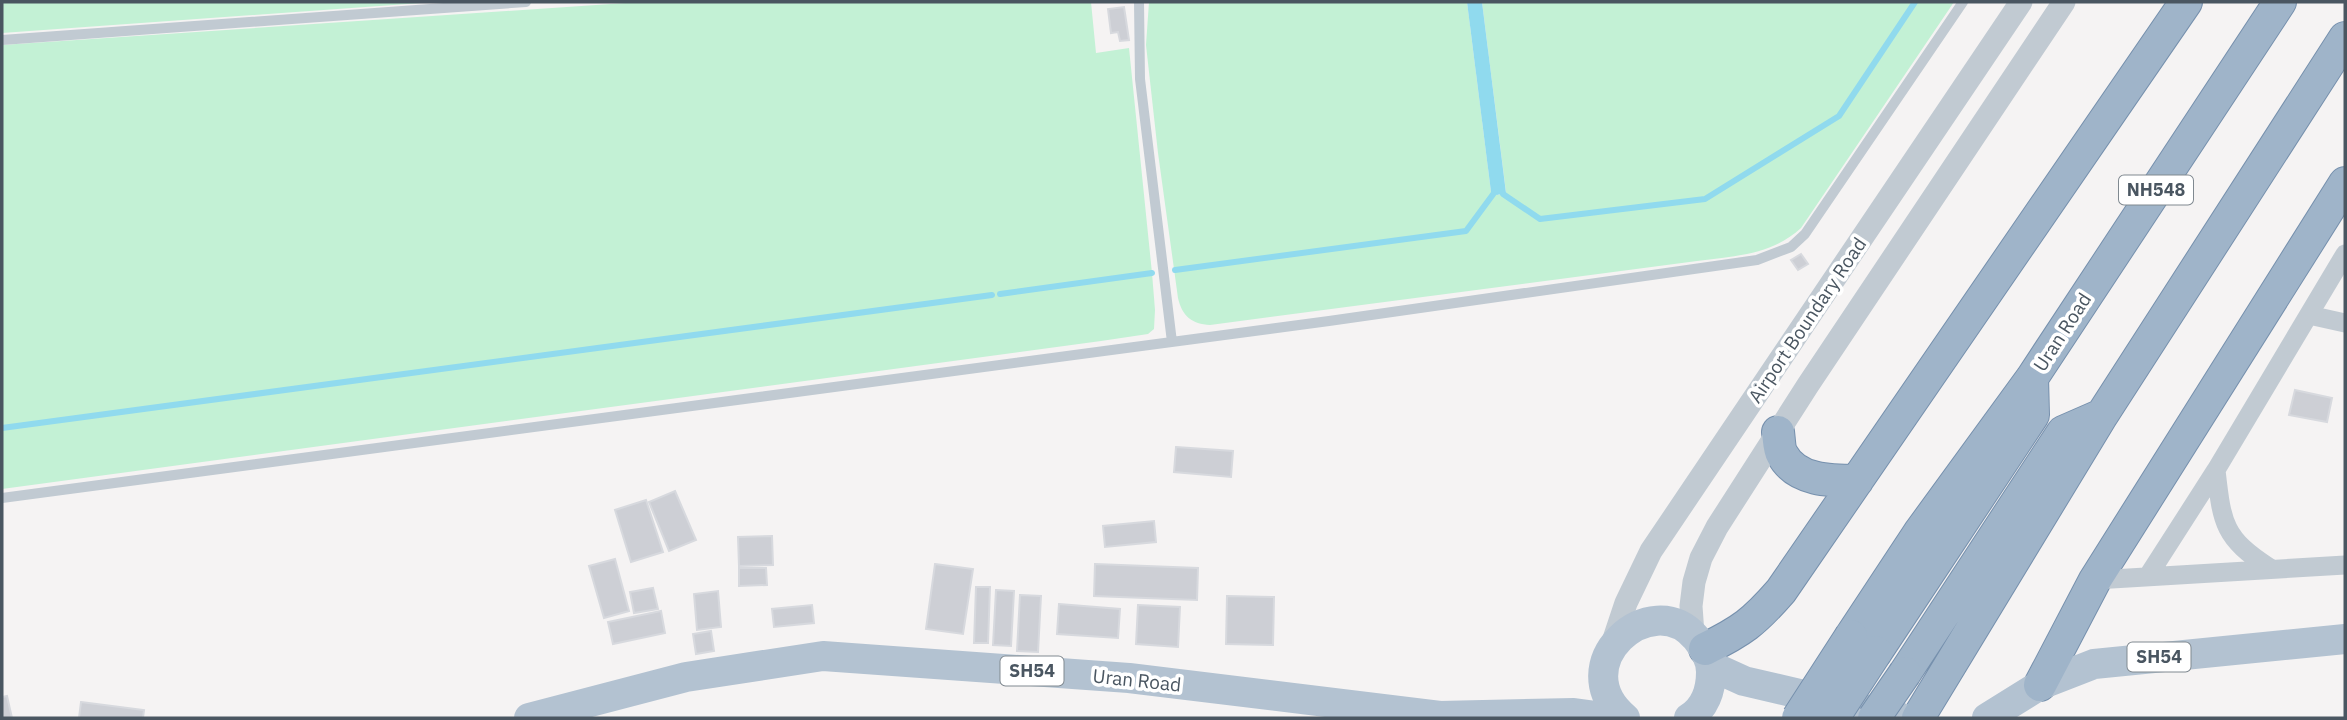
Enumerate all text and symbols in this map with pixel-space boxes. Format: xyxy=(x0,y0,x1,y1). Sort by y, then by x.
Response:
road number: NH548 xyxy=(2119,176,2193,204)
street label: Airport Boundary Road xyxy=(1743,233,1871,407)
street label: Uran Road xyxy=(2028,288,2096,376)
road number: SH54 xyxy=(2128,642,2190,672)
road number: SH54 xyxy=(1000,656,1064,686)
street label: Uran Road xyxy=(1092,663,1182,697)

